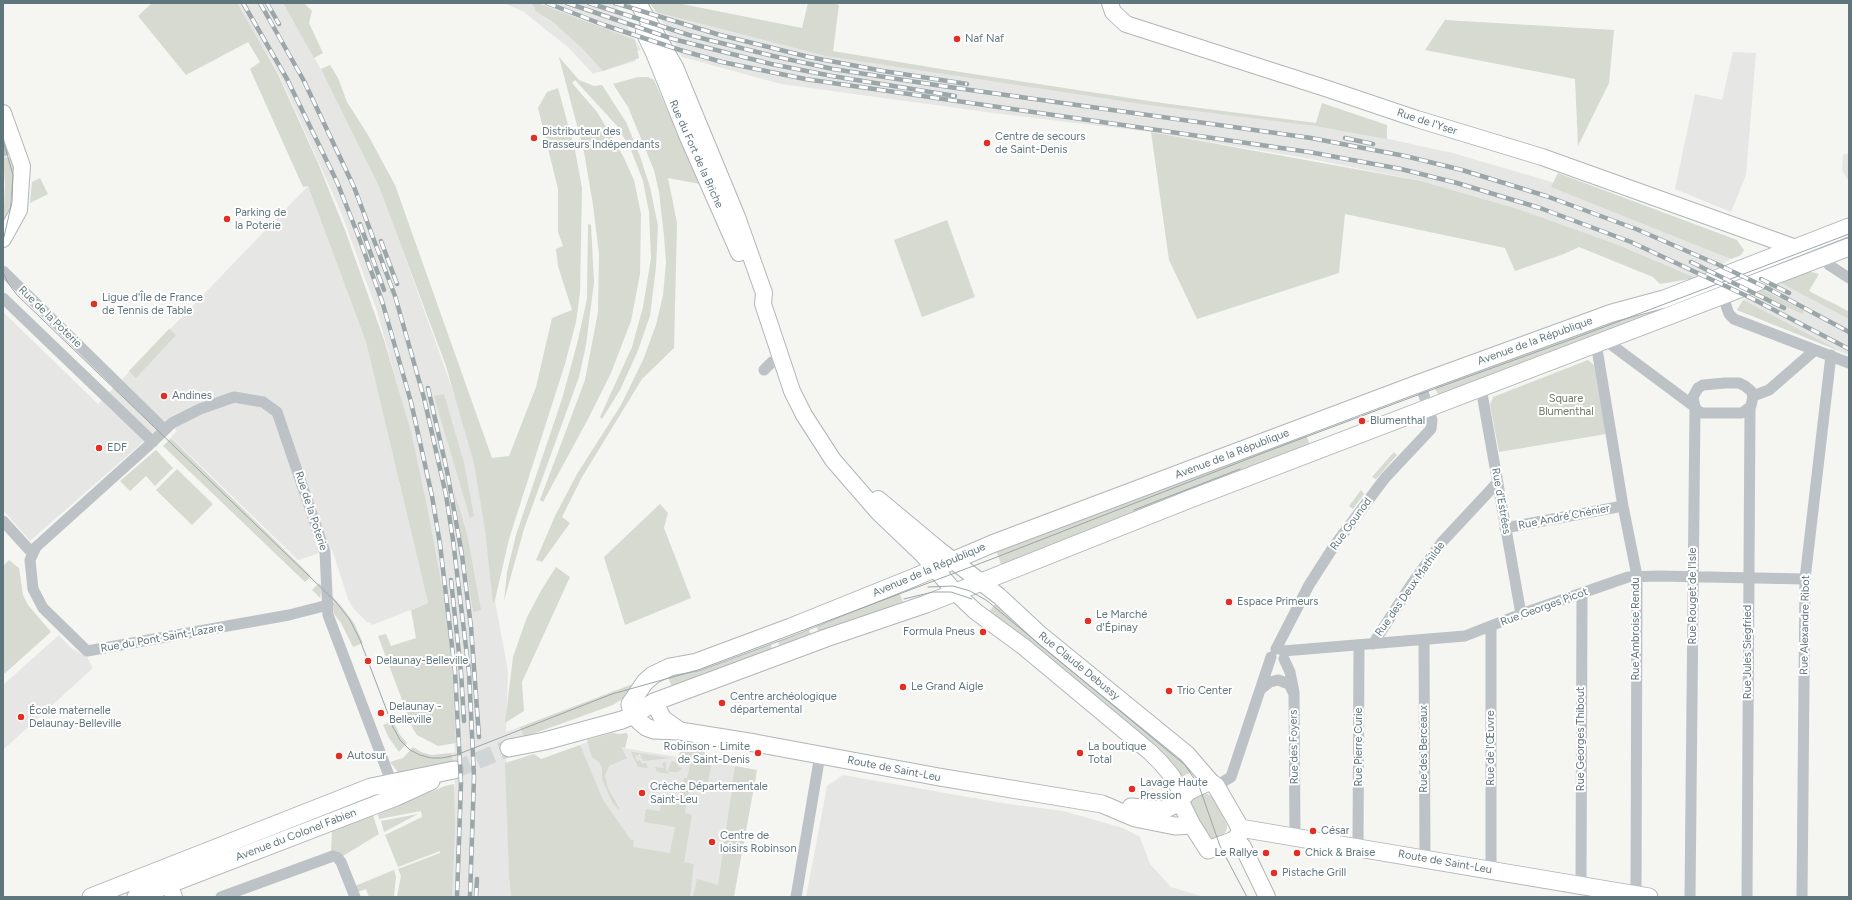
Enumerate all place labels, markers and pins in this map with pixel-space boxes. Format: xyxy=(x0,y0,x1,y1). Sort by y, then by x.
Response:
place label: Naf Naf xyxy=(965,32,1004,46)
marker: Naf Naf xyxy=(952,34,962,44)
place label: Distributeur des Brasseurs Indépendants xyxy=(542,125,660,151)
place label: Centre de secours de Saint-Denis xyxy=(995,130,1085,156)
marker: Distributeur des Brasseurs Indépendants xyxy=(529,133,539,143)
marker: Centre de secours de Saint-Denis xyxy=(982,138,992,148)
place label: Parking de la Poterie xyxy=(235,206,286,232)
marker: Parking de la Poterie xyxy=(222,214,232,224)
place label: Ligue d'Île de France de Tennis de Table xyxy=(102,291,203,317)
marker: Ligue d'Île de France de Tennis de Table xyxy=(89,299,99,309)
place label: Andines xyxy=(172,389,212,403)
marker: Andines xyxy=(159,391,169,401)
place label: Blumenthal xyxy=(1370,414,1425,428)
marker: Blumenthal xyxy=(1357,416,1367,426)
place label: EDF xyxy=(107,441,127,455)
marker: EDF xyxy=(94,443,104,453)
place label: Espace Primeurs xyxy=(1237,595,1318,609)
marker: Espace Primeurs xyxy=(1224,597,1234,607)
place label: Le Marché d'Épinay xyxy=(1096,608,1147,634)
marker: Le Marché d'Épinay xyxy=(1083,616,1093,626)
place label: Formula Pneus xyxy=(903,625,975,639)
marker: Formula Pneus xyxy=(978,627,988,637)
place label: Delaunay-Belleville xyxy=(376,654,468,668)
marker: Delaunay-Belleville xyxy=(363,656,373,666)
place label: Le Grand Aigle xyxy=(911,680,983,694)
marker: Le Grand Aigle xyxy=(898,682,908,692)
place label: Trio Center xyxy=(1177,684,1232,698)
marker: Trio Center xyxy=(1164,686,1174,696)
place label: Centre archéologique départemental xyxy=(730,690,837,716)
marker: Centre archéologique départemental xyxy=(717,698,727,708)
place label: Delaunay - Belleville xyxy=(389,700,441,726)
place label: École maternelle Delaunay-Belleville xyxy=(29,704,121,730)
marker: Delaunay - Belleville xyxy=(376,708,386,718)
marker: École maternelle Delaunay-Belleville xyxy=(16,712,26,722)
place label: Robinson - Limite de Saint-Denis xyxy=(664,740,750,766)
place label: La boutique Total xyxy=(1088,740,1146,766)
marker: Robinson - Limite de Saint-Denis xyxy=(753,748,763,758)
marker: La boutique Total xyxy=(1075,748,1085,758)
place label: Autosur xyxy=(347,749,386,763)
marker: Autosur xyxy=(334,751,344,761)
place label: Lavage Haute Pression xyxy=(1140,776,1208,802)
place label: Crèche Départementale Saint-Leu xyxy=(650,780,768,806)
marker: Lavage Haute Pression xyxy=(1127,784,1137,794)
marker: Crèche Départementale Saint-Leu xyxy=(637,788,647,798)
place label: César xyxy=(1321,824,1349,838)
marker: César xyxy=(1308,826,1318,836)
place label: Centre de loisirs Robinson xyxy=(720,829,797,855)
marker: Centre de loisirs Robinson xyxy=(707,837,717,847)
place label: Le Rallye xyxy=(1215,846,1258,860)
place label: Chick & Braise xyxy=(1305,846,1375,860)
marker: Le Rallye xyxy=(1261,848,1271,858)
marker: Chick & Braise xyxy=(1292,848,1302,858)
place label: Pistache Grill xyxy=(1282,866,1346,880)
marker: Pistache Grill xyxy=(1269,868,1279,878)

